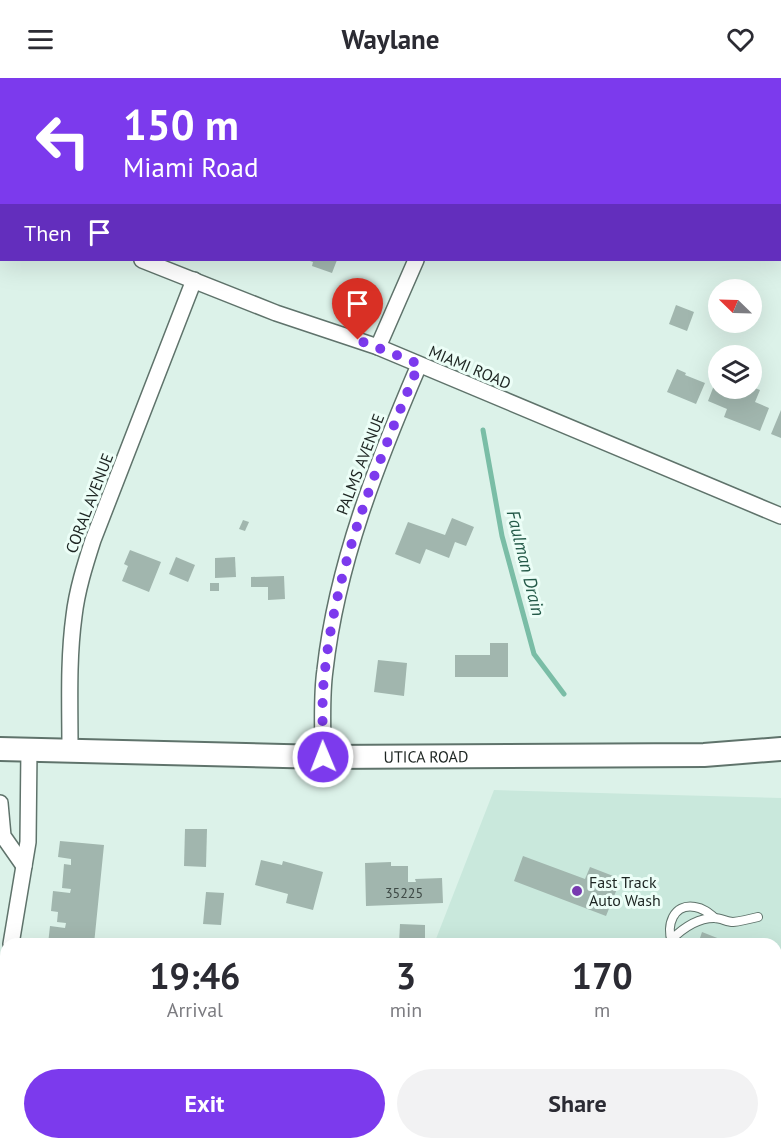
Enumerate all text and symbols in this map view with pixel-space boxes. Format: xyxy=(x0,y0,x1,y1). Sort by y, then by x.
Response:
text: Waylane xyxy=(341,22,440,56)
icon: menu xyxy=(24,23,57,56)
icon: heart xyxy=(724,23,757,56)
text: 150 m xyxy=(123,97,239,152)
icon: left xyxy=(24,102,102,180)
text: Miami Road xyxy=(123,150,259,184)
icon: arrive xyxy=(83,216,116,249)
text: Then xyxy=(24,219,71,247)
pin xyxy=(332,278,383,340)
north arrow xyxy=(708,279,762,333)
map controls xyxy=(708,279,762,399)
icon: arrive xyxy=(341,287,374,320)
street label: MIAMI ROAD xyxy=(426,341,514,393)
button: layers xyxy=(708,345,762,399)
street label: PALMS AVENUE xyxy=(332,411,388,517)
street label: CORAL AVENUE xyxy=(61,450,117,556)
water label: Faulman Drain xyxy=(502,508,550,618)
position arrow xyxy=(291,725,355,789)
street label: UTICA ROAD xyxy=(383,746,468,767)
place label: Fast Track Auto Wash xyxy=(589,872,661,910)
house number: 35225 xyxy=(385,884,423,902)
marker: Fast Track Auto Wash xyxy=(570,884,584,898)
text: 19:46 xyxy=(149,952,241,999)
text: 3 xyxy=(396,952,416,999)
text: 170 xyxy=(572,952,633,999)
text: Arrival xyxy=(167,997,223,1023)
text: min xyxy=(390,997,422,1023)
text: m xyxy=(594,997,610,1023)
button: Exit xyxy=(24,1069,385,1138)
button: Share xyxy=(397,1069,758,1138)

